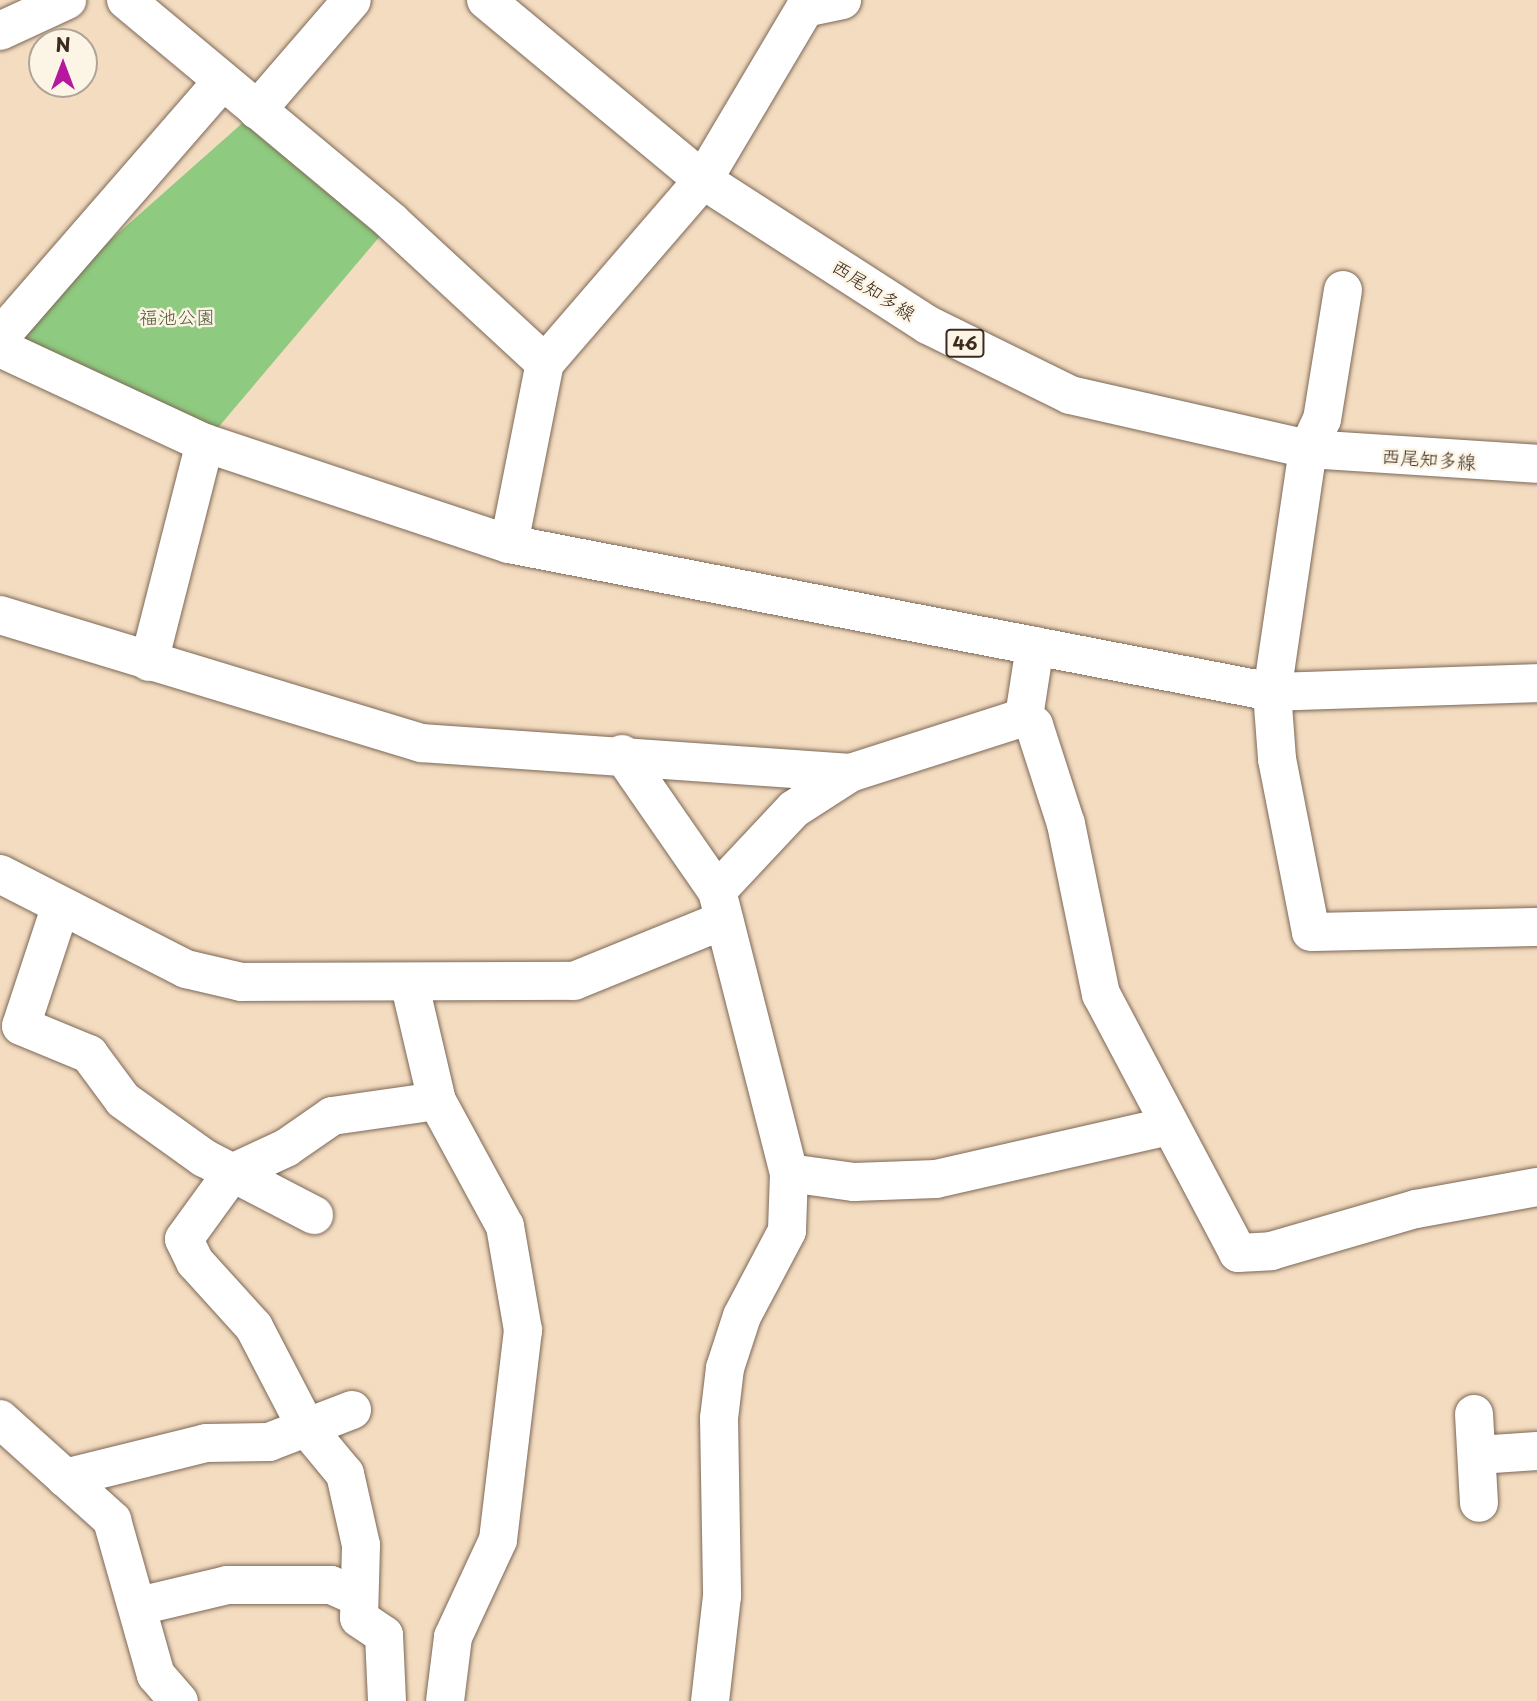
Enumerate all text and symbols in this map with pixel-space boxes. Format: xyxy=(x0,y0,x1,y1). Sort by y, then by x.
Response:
north arrow xyxy=(28,28,98,98)
text: N xyxy=(55,30,71,58)
street label: 西尾知多線 xyxy=(828,255,920,325)
park label: 福池公園 xyxy=(139,306,215,328)
road number: 46 xyxy=(944,328,986,358)
street label: 西尾知多線 xyxy=(1381,444,1477,474)

